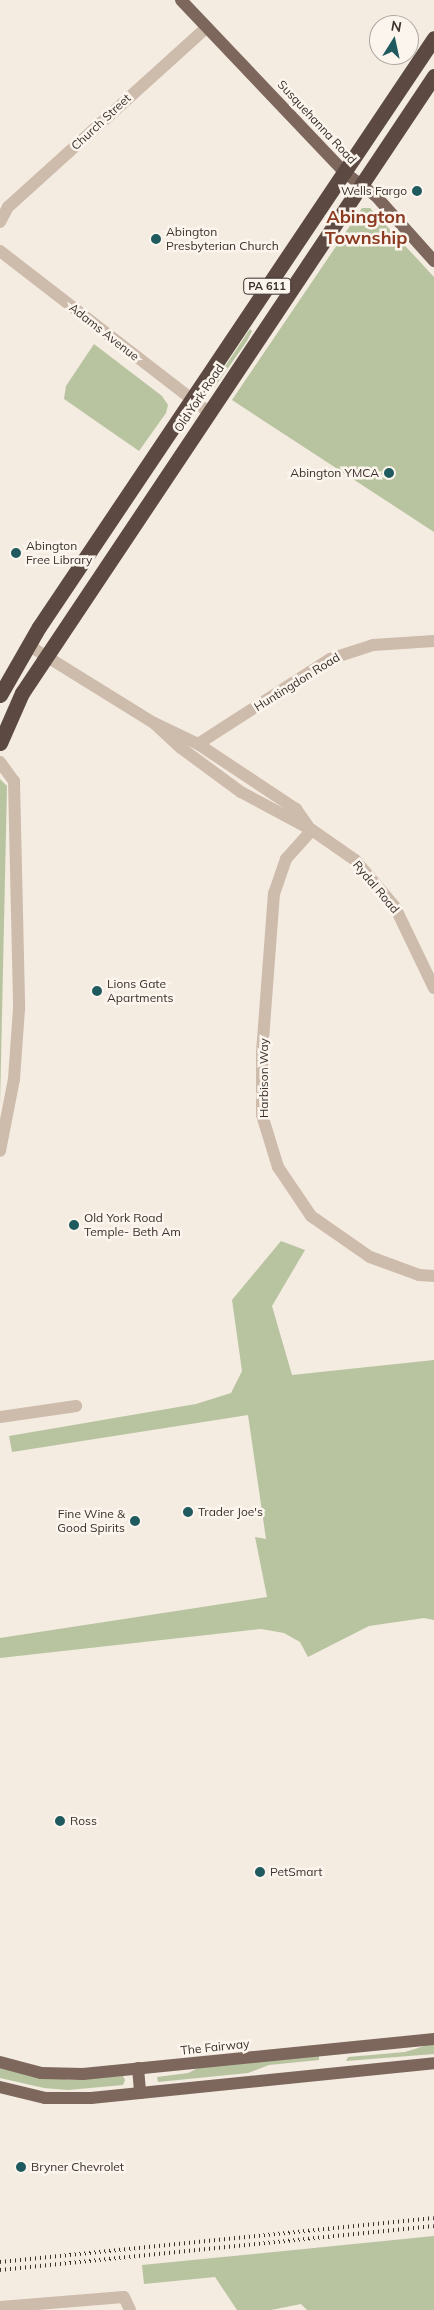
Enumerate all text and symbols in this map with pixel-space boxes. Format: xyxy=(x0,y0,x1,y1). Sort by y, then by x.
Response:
north arrow xyxy=(369,15,419,65)
text: N xyxy=(390,16,403,36)
street label: Susquehanna Road xyxy=(275,77,359,167)
street label: Church Street xyxy=(68,91,134,153)
place label: Wells Fargo xyxy=(341,184,407,198)
marker: Wells Fargo xyxy=(411,185,423,197)
district label: Abington Township xyxy=(325,207,407,250)
place label: Abington Presbyterian Church xyxy=(166,225,279,253)
marker: Abington Presbyterian Church xyxy=(150,233,162,245)
road number: PA 611 xyxy=(242,278,292,294)
street label: Adams Avenue xyxy=(66,300,142,364)
street label: Old York Road xyxy=(171,361,227,435)
place label: Abington YMCA xyxy=(290,466,379,480)
marker: Abington YMCA xyxy=(383,467,395,479)
place label: Abington Free Library xyxy=(26,539,92,567)
marker: Abington Free Library xyxy=(10,547,22,559)
street label: Huntingdon Road xyxy=(252,650,342,714)
street label: Rydal Road xyxy=(350,858,402,916)
place label: Lions Gate Apartments xyxy=(107,977,173,1005)
marker: Lions Gate Apartments xyxy=(91,985,103,997)
street label: Harbison Way xyxy=(257,1038,271,1118)
place label: Old York Road Temple- Beth Am xyxy=(84,1211,181,1239)
marker: Old York Road Temple- Beth Am xyxy=(68,1219,80,1231)
place label: Trader Joe's xyxy=(198,1505,263,1519)
marker: Trader Joe's xyxy=(182,1506,194,1518)
place label: Fine Wine & Good Spirits xyxy=(57,1507,125,1535)
marker: Fine Wine & Good Spirits xyxy=(129,1515,141,1527)
place label: Ross xyxy=(70,1814,97,1828)
marker: Ross xyxy=(54,1815,66,1827)
place label: PetSmart xyxy=(270,1865,322,1879)
marker: PetSmart xyxy=(254,1866,266,1878)
street label: The Fairway xyxy=(180,2036,250,2058)
place label: Bryner Chevrolet xyxy=(31,2160,124,2174)
marker: Bryner Chevrolet xyxy=(15,2161,27,2173)

